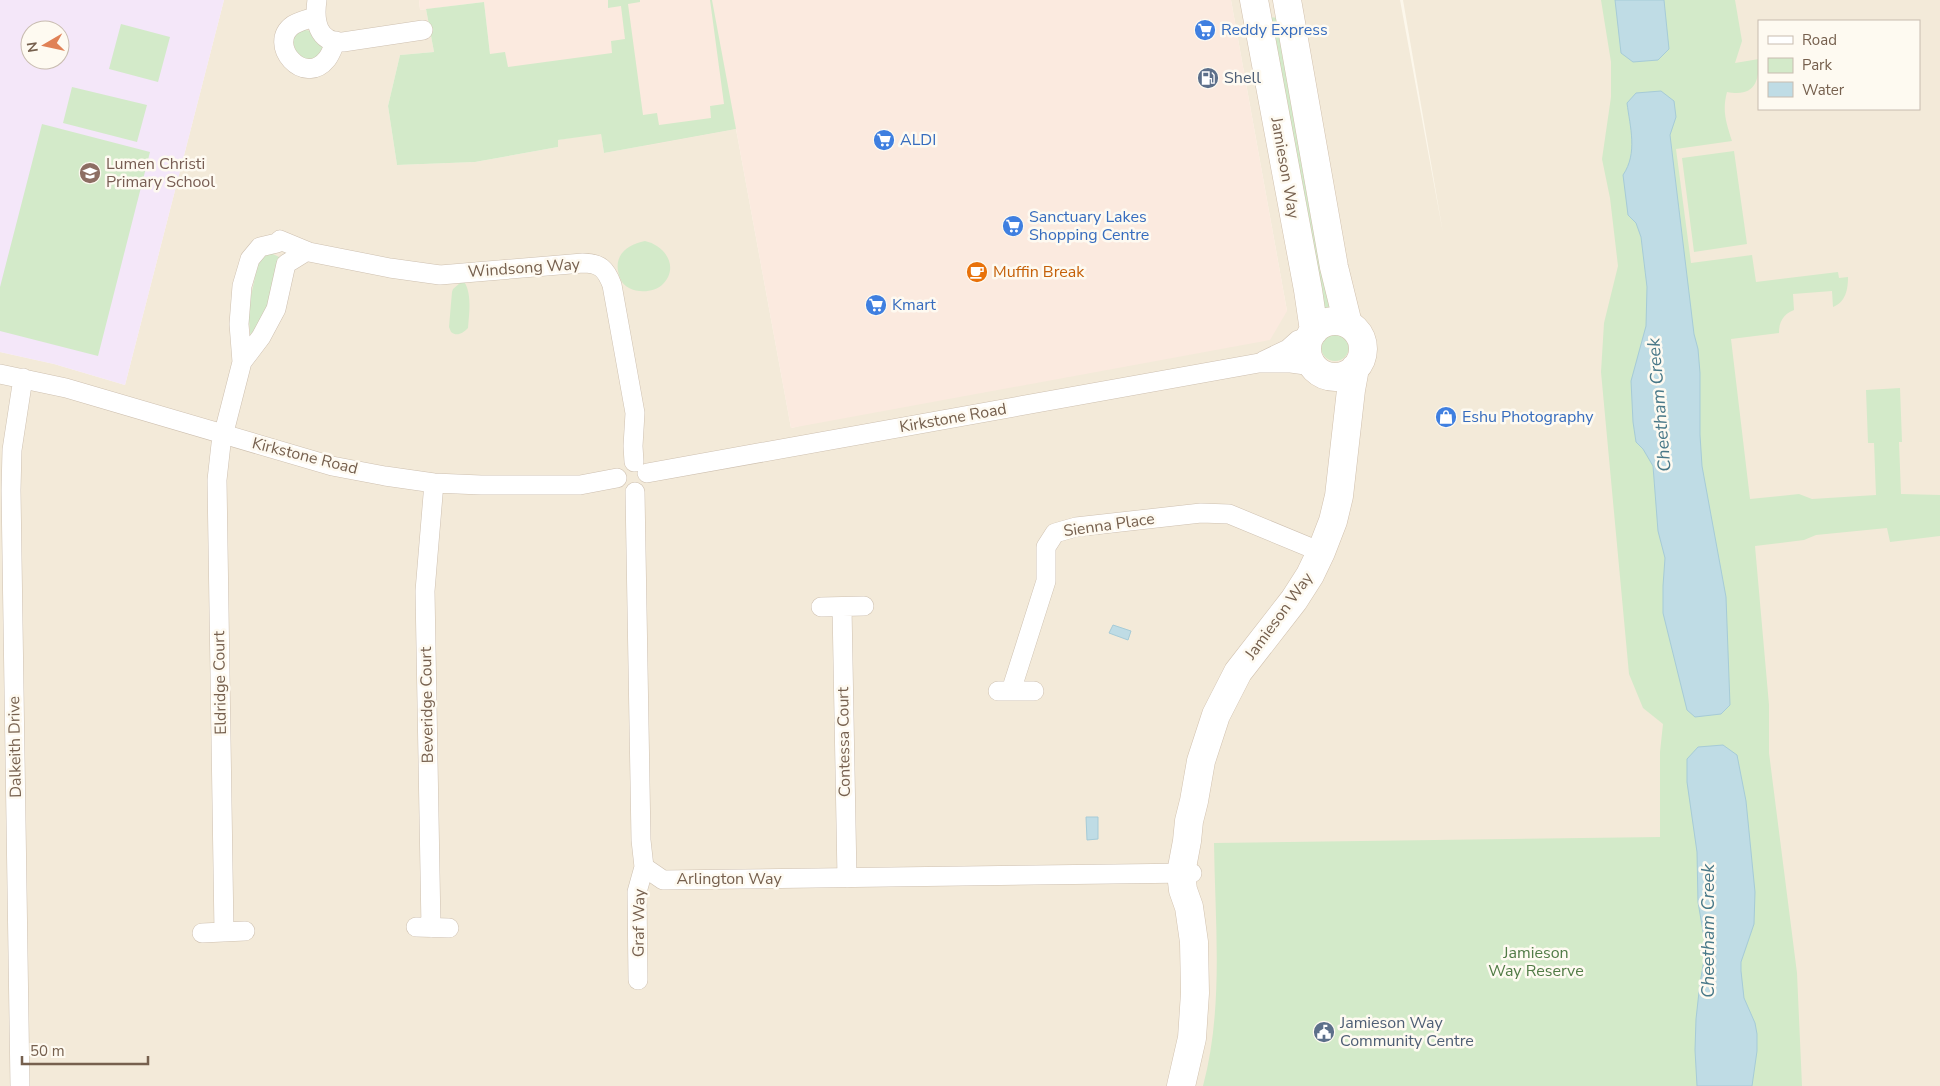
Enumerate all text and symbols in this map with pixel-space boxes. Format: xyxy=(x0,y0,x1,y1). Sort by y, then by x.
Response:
supermarket icon: Reddy Express xyxy=(1193,18,1217,42)
place label: Reddy Express xyxy=(1221,19,1328,41)
north arrow xyxy=(20,20,70,70)
legend xyxy=(1758,20,1920,110)
text: Road xyxy=(1802,30,1837,50)
text: N xyxy=(22,40,43,54)
text: Park xyxy=(1802,55,1832,75)
fuel station icon: Shell xyxy=(1196,66,1220,90)
place label: Shell xyxy=(1224,67,1261,89)
text: Water xyxy=(1802,80,1845,100)
street label: Jamieson Way xyxy=(1265,115,1305,221)
supermarket icon: ALDI xyxy=(872,128,896,152)
place label: ALDI xyxy=(900,129,936,151)
place label: Lumen Christi Primary School xyxy=(106,153,215,193)
school or university icon: Lumen Christi Primary School xyxy=(78,161,102,185)
place label: Sanctuary Lakes Shopping Centre xyxy=(1029,206,1149,246)
supermarket icon: Sanctuary Lakes Shopping Centre xyxy=(1001,214,1025,238)
street label: Windsong Way xyxy=(467,253,582,283)
cafe icon: Muffin Break xyxy=(965,260,989,284)
place label: Muffin Break xyxy=(993,261,1085,283)
supermarket icon: Kmart xyxy=(864,293,888,317)
place label: Kmart xyxy=(892,294,936,316)
water label: Cheetham Creek xyxy=(1641,336,1677,473)
street label: Kirkstone Road xyxy=(898,398,1008,438)
shop icon: Eshu Photography xyxy=(1434,405,1458,429)
place label: Eshu Photography xyxy=(1462,406,1594,428)
street label: Kirkstone Road xyxy=(250,432,360,480)
street label: Sienna Place xyxy=(1062,508,1156,542)
street label: Jamieson Way xyxy=(1239,567,1319,665)
street label: Eldridge Court xyxy=(208,630,232,735)
street label: Beveridge Court xyxy=(415,646,439,763)
street label: Contessa Court xyxy=(832,686,856,797)
street label: Dalkeith Drive xyxy=(3,696,27,798)
water label: Cheetham Creek xyxy=(1696,863,1720,998)
street label: Arlington Way xyxy=(676,868,782,890)
street label: Graf Way xyxy=(627,888,651,957)
park label: Jamieson Way Reserve xyxy=(1488,942,1584,982)
place label: Jamieson Way Community Centre xyxy=(1339,1012,1474,1052)
public building icon: Jamieson Way Community Centre xyxy=(1312,1020,1336,1044)
scale bar xyxy=(22,1034,149,1066)
text: 50 m xyxy=(30,1041,65,1061)

